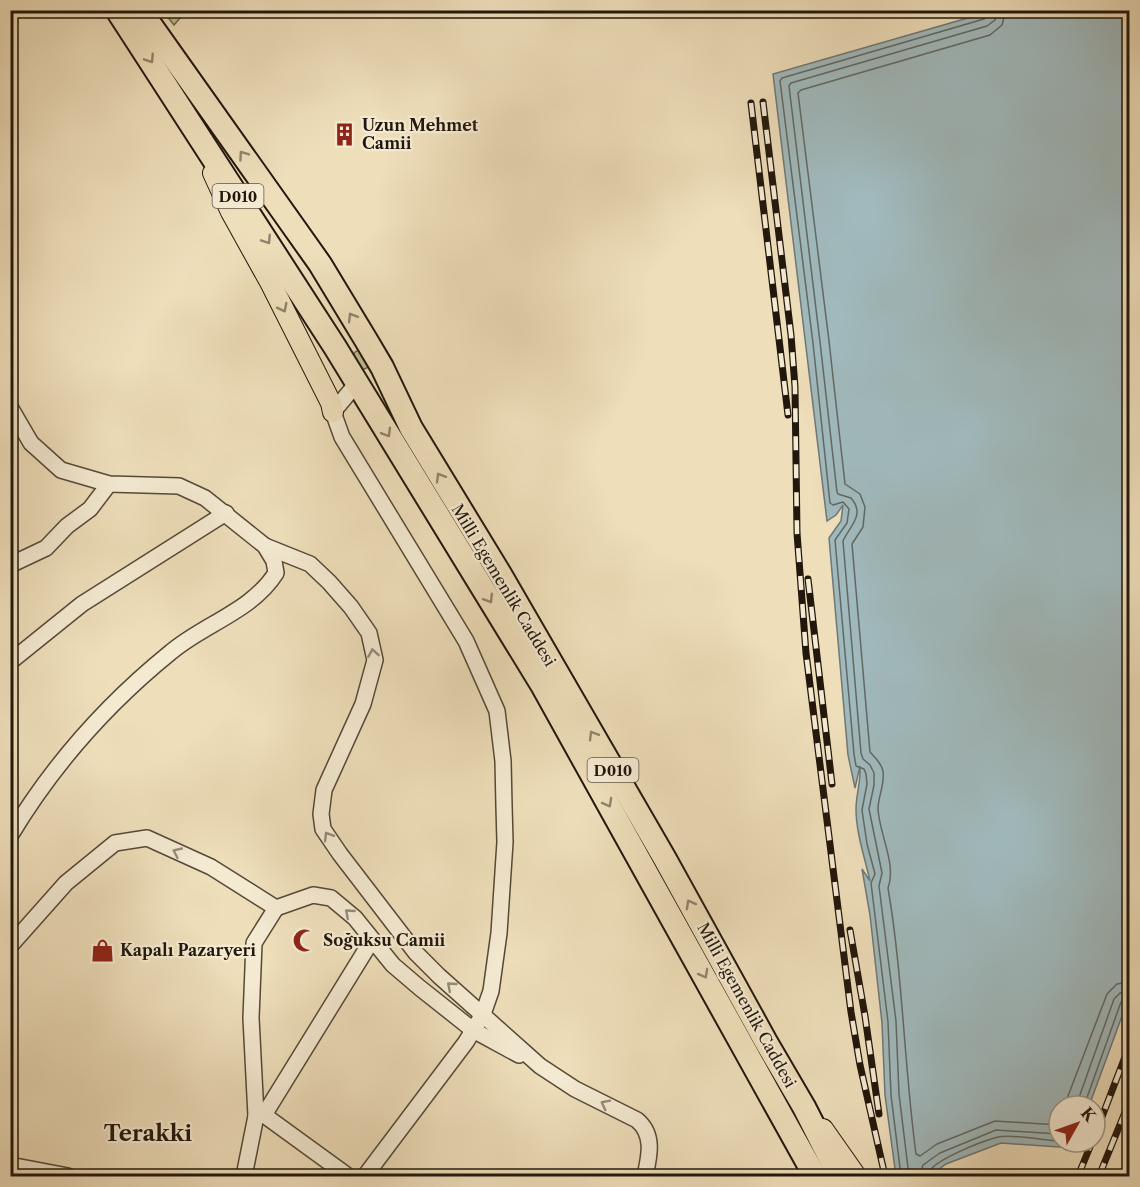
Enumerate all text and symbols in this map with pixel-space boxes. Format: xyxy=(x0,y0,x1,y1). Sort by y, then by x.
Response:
one-way arrow xyxy=(143,52,154,63)
place label: Uzun Mehmet Camii xyxy=(362,115,479,153)
building icon: Uzun Mehmet Camii xyxy=(331,121,357,147)
one-way arrow xyxy=(239,151,250,162)
road number: D010 xyxy=(212,184,264,208)
one-way arrow xyxy=(260,234,271,245)
one-way arrow xyxy=(276,301,287,312)
one-way arrow xyxy=(347,313,359,323)
one-way arrow xyxy=(379,427,391,437)
one-way arrow xyxy=(435,473,447,483)
street label: Milli Egemenlik Caddesi xyxy=(448,500,560,670)
one-way arrow xyxy=(482,592,493,603)
one-way arrow xyxy=(367,648,379,658)
one-way arrow xyxy=(588,731,600,741)
road number: D010 xyxy=(588,758,638,782)
one-way arrow xyxy=(601,797,612,808)
one-way arrow xyxy=(325,831,336,842)
one-way arrow xyxy=(173,847,184,859)
one-way arrow xyxy=(686,900,697,910)
one-way arrow xyxy=(344,910,355,921)
street label: Milli Egemenlik Caddesi xyxy=(693,919,801,1091)
mosque icon: Soğuksu Camii xyxy=(292,927,318,953)
place label: Soğuksu Camii xyxy=(323,930,446,950)
shop icon: Kapalı Pazaryeri xyxy=(89,937,115,963)
place label: Kapalı Pazaryeri xyxy=(120,940,256,960)
one-way arrow xyxy=(696,967,708,978)
one-way arrow xyxy=(447,982,458,993)
north arrow xyxy=(1047,1094,1107,1154)
one-way arrow xyxy=(601,1100,611,1111)
text: K xyxy=(1077,1103,1101,1127)
district label: Terakki xyxy=(104,1120,192,1147)

